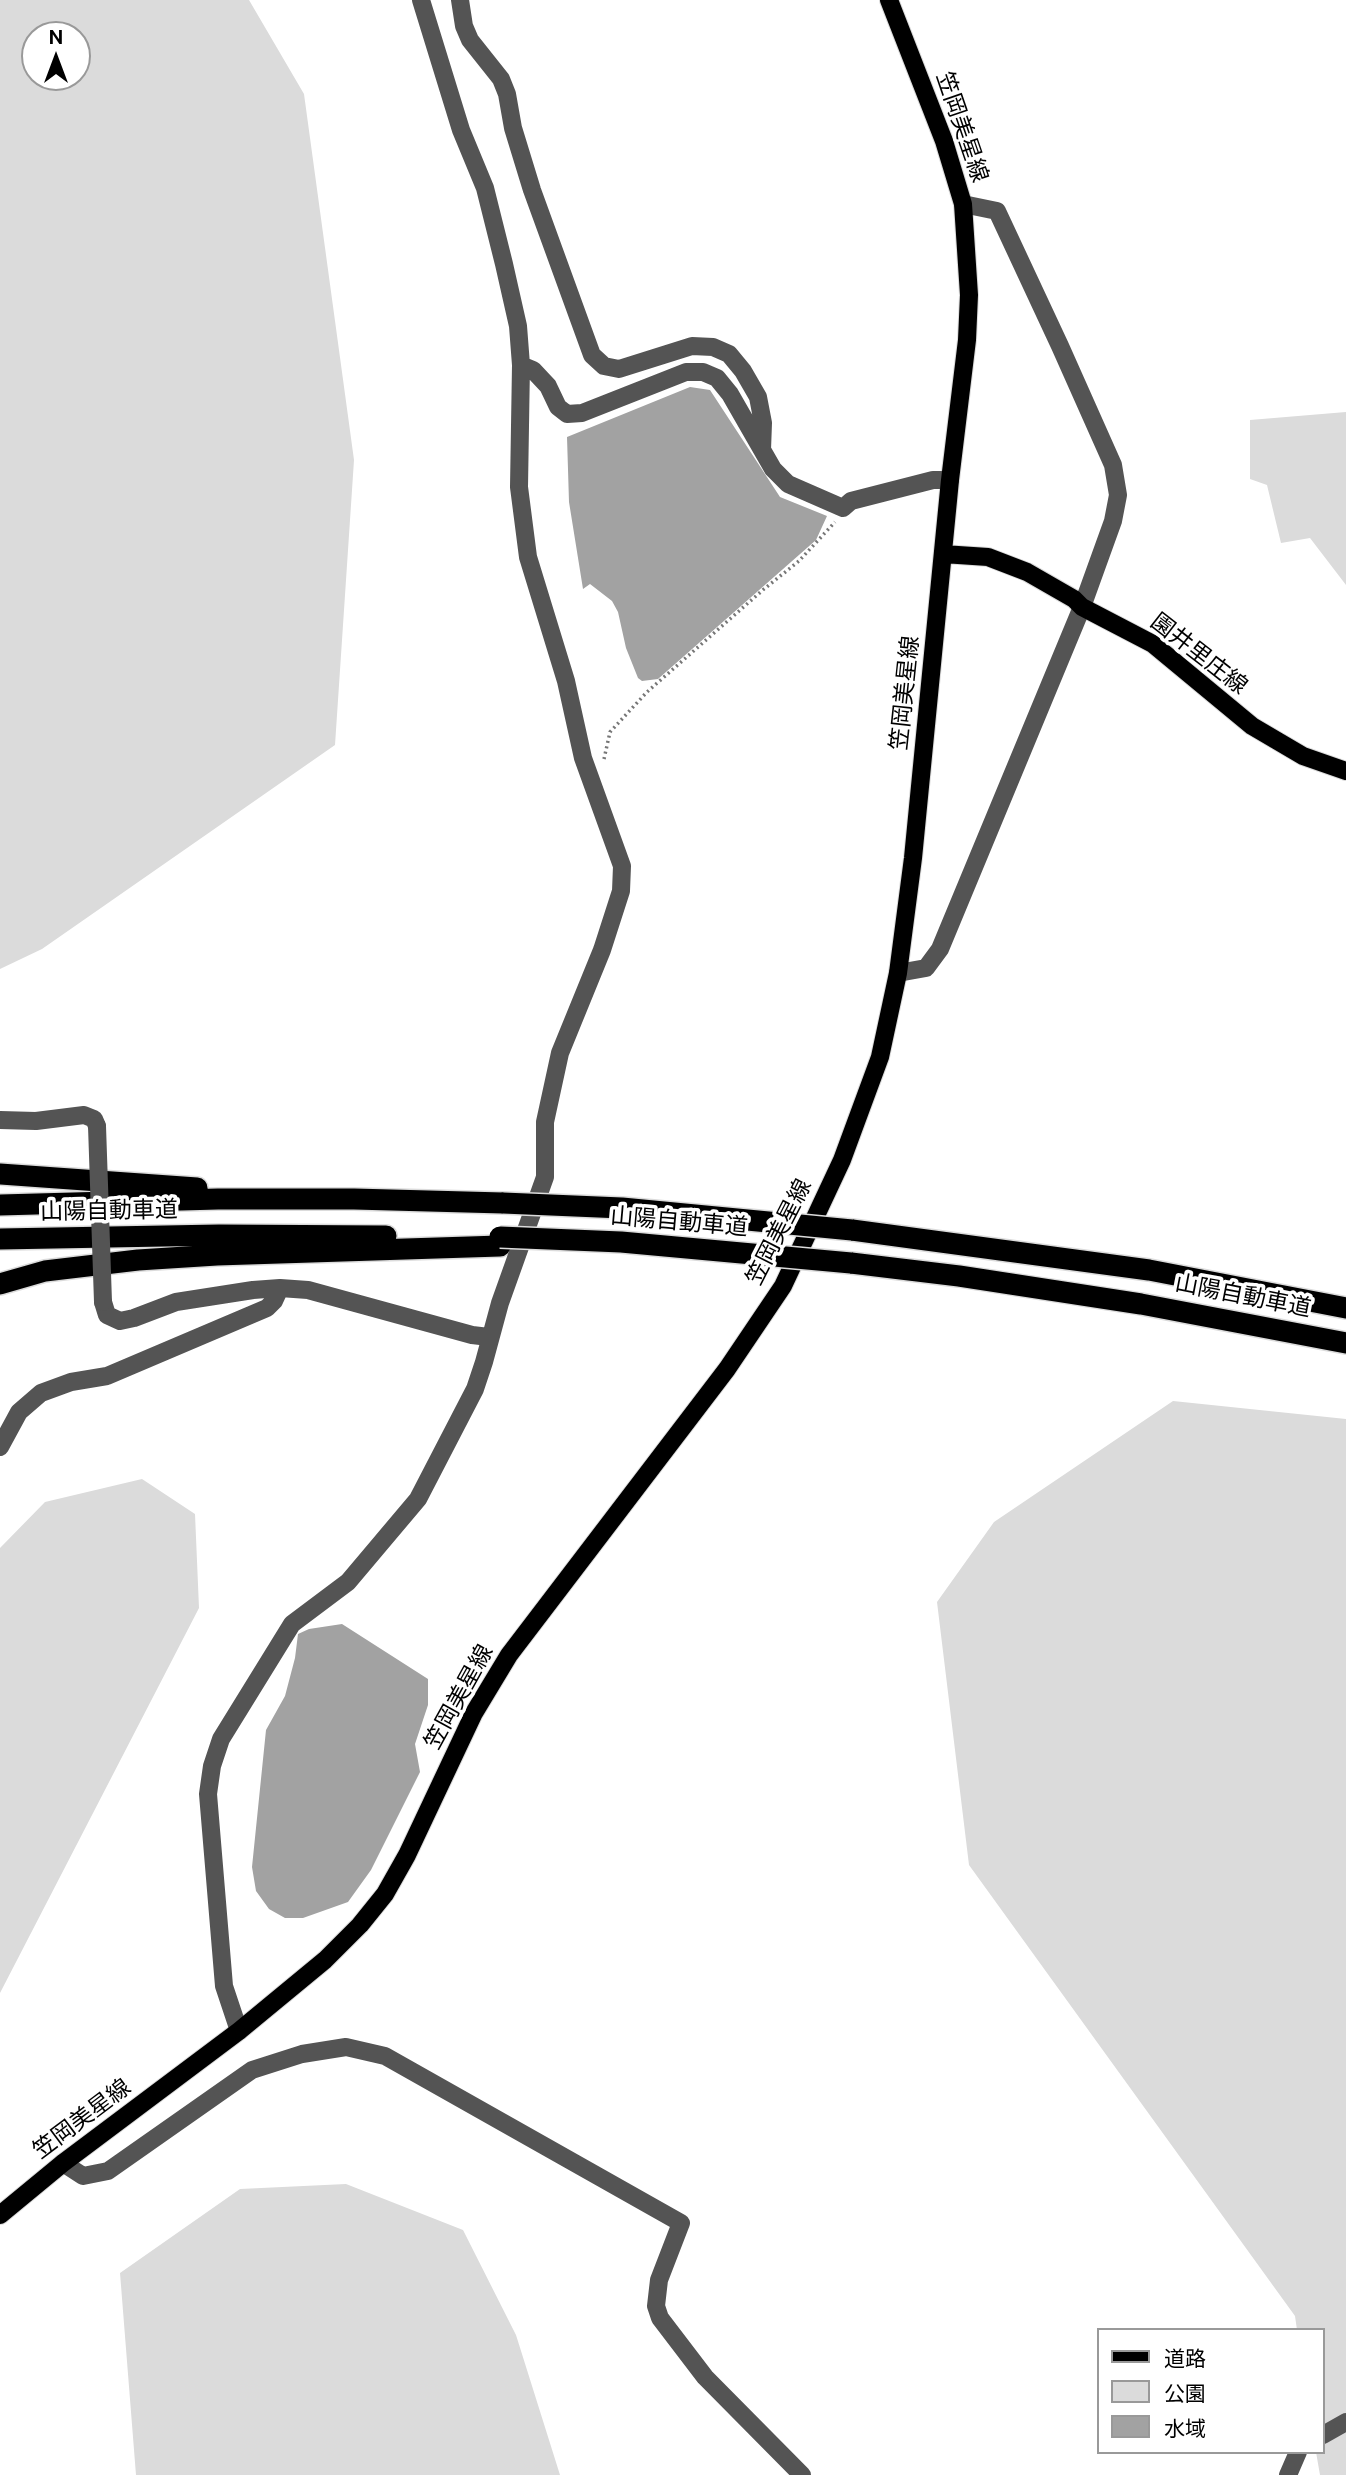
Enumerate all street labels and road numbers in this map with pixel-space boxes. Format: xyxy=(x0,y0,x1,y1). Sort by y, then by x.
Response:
street label: 笠岡美星線 xyxy=(930,68,994,186)
street label: 園井里庄線 xyxy=(1145,608,1253,700)
street label: 笠岡美星線 xyxy=(885,634,925,752)
street label: 笠岡美星線 xyxy=(741,1175,817,1289)
street label: 山陽自動車道 xyxy=(40,1196,178,1226)
street label: 山陽自動車道 xyxy=(609,1202,749,1242)
street label: 山陽自動車道 xyxy=(1173,1269,1313,1323)
street label: 笠岡美星線 xyxy=(419,1640,499,1754)
street label: 笠岡美星線 xyxy=(28,2073,136,2165)

